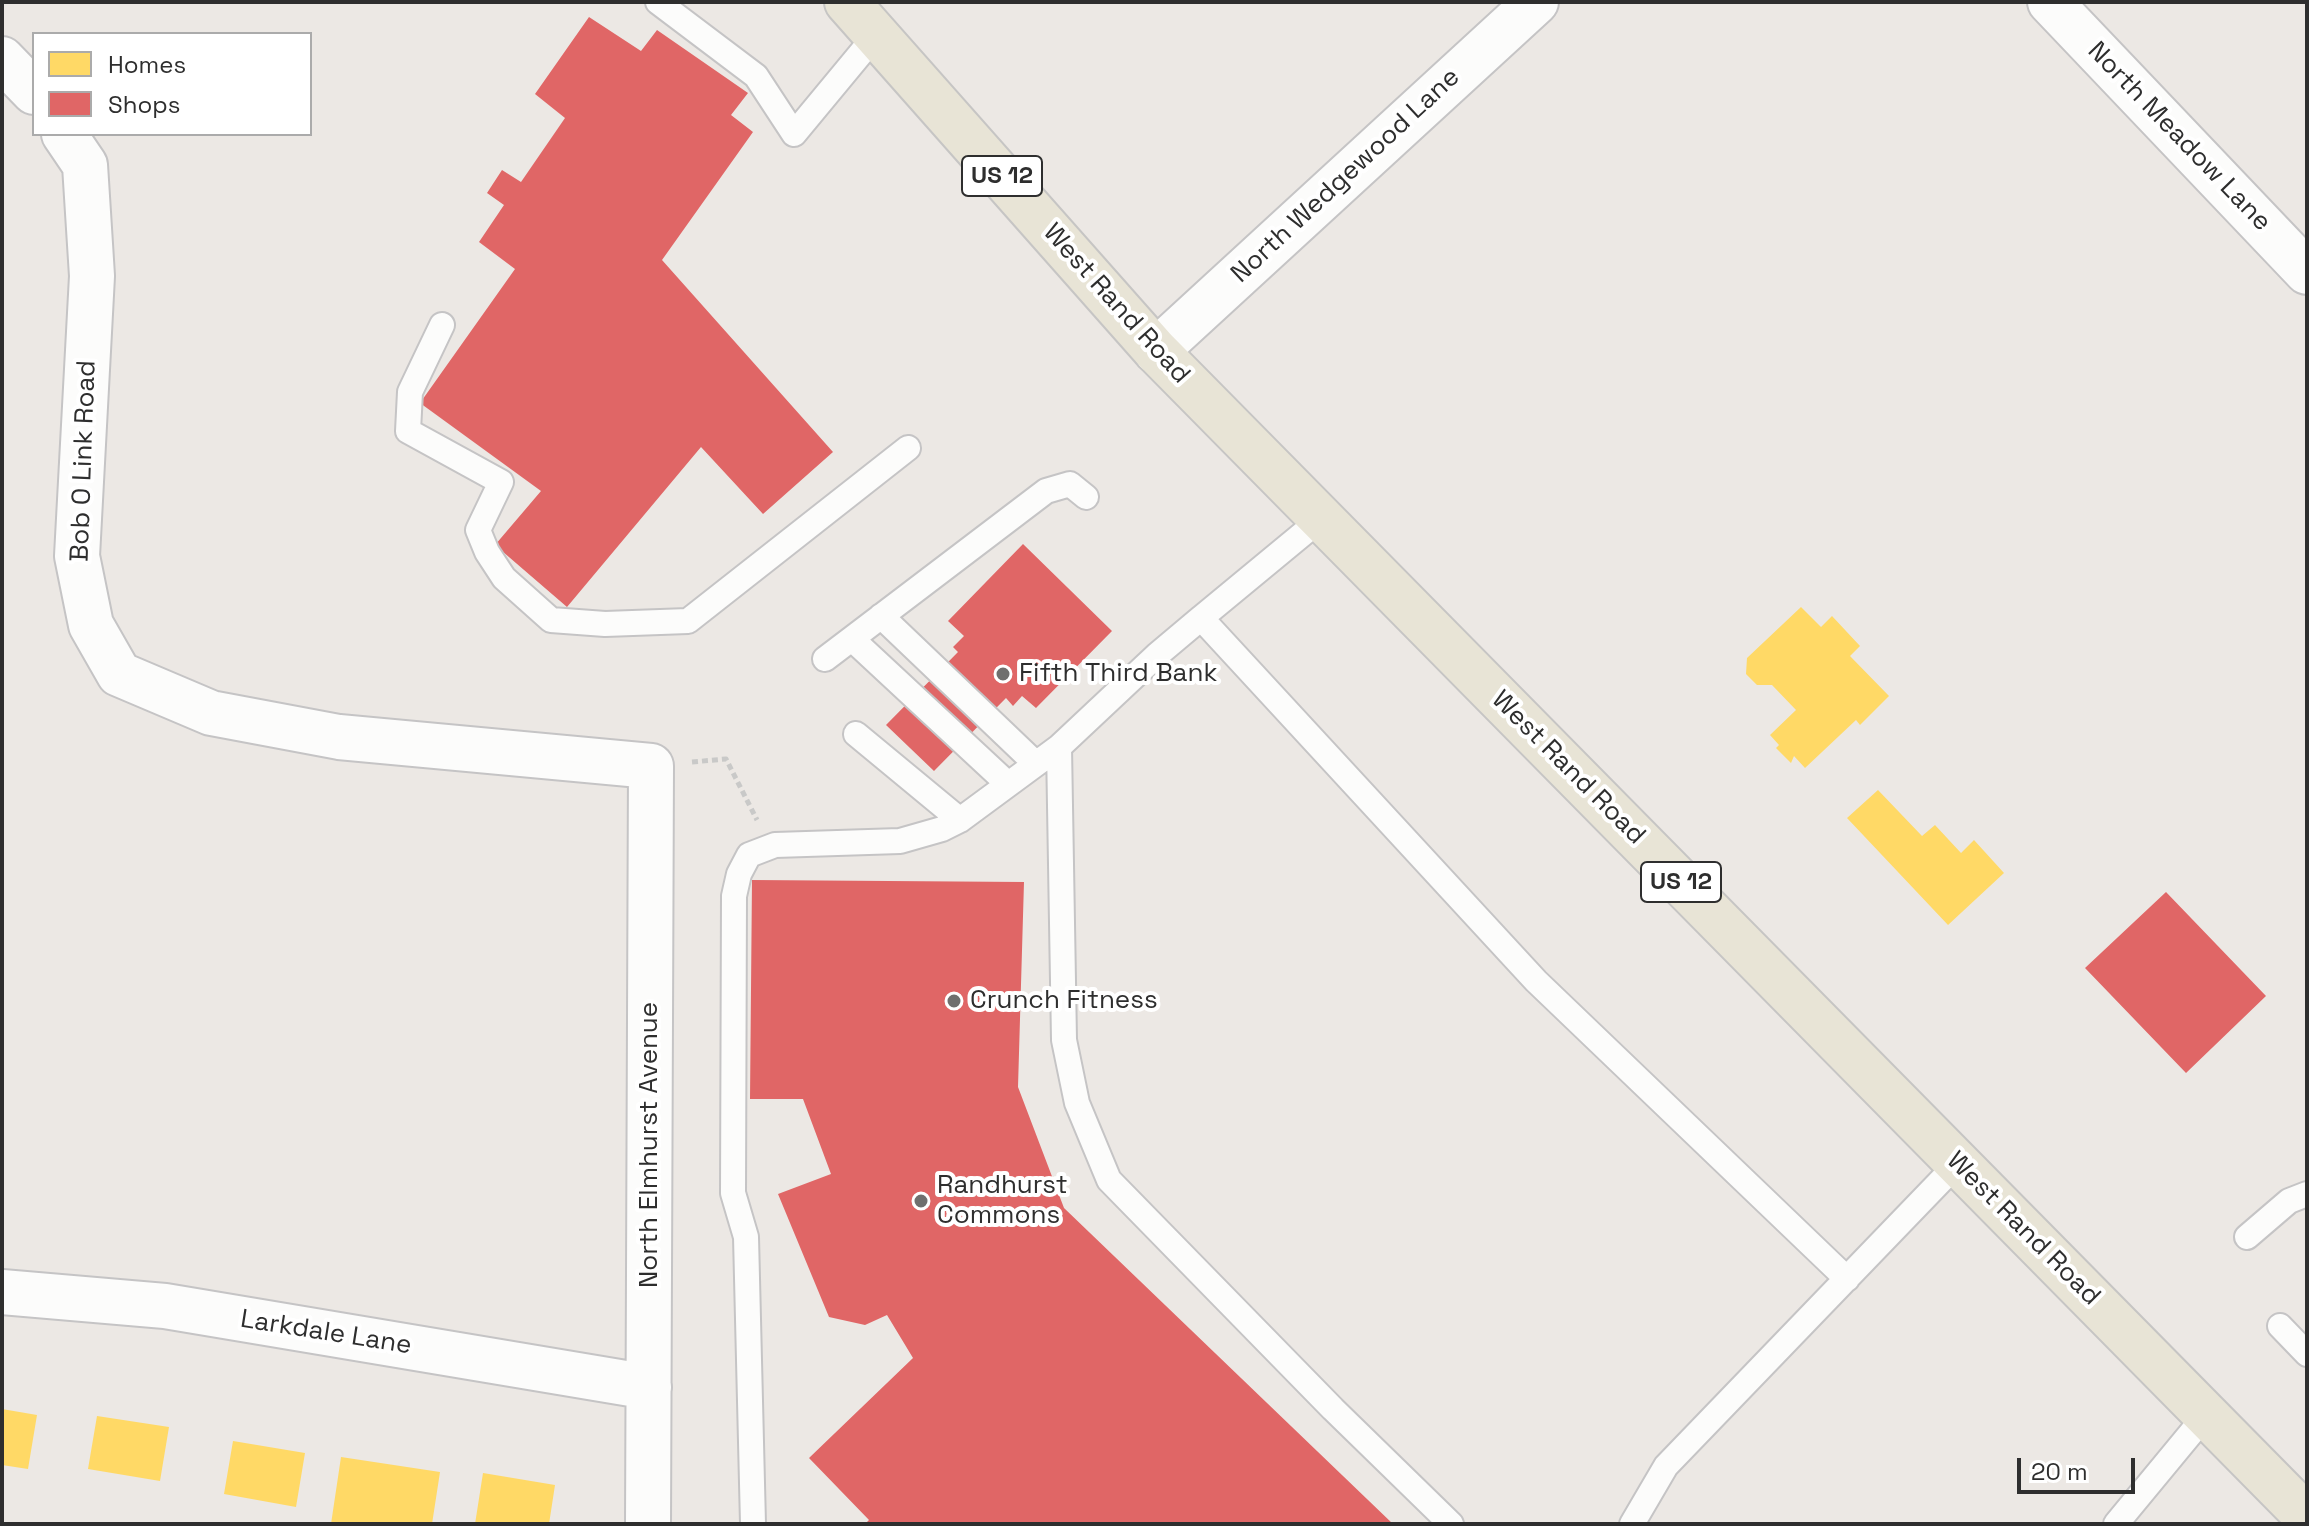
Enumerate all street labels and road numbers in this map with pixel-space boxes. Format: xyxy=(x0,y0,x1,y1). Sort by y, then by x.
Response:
street label: North Meadow Lane xyxy=(2081,36,2277,238)
street label: North Wedgewood Lane xyxy=(1225,62,1467,290)
road number: US 12 xyxy=(962,156,1042,196)
street label: West Rand Road xyxy=(1036,218,1196,390)
street label: Bob O Link Road xyxy=(65,360,103,562)
street label: West Rand Road xyxy=(1485,685,1651,851)
road number: US 12 xyxy=(1641,862,1721,902)
street label: North Elmhurst Avenue xyxy=(634,1002,666,1288)
street label: West Rand Road xyxy=(1940,1146,2106,1312)
street label: Larkdale Lane xyxy=(238,1304,414,1362)

